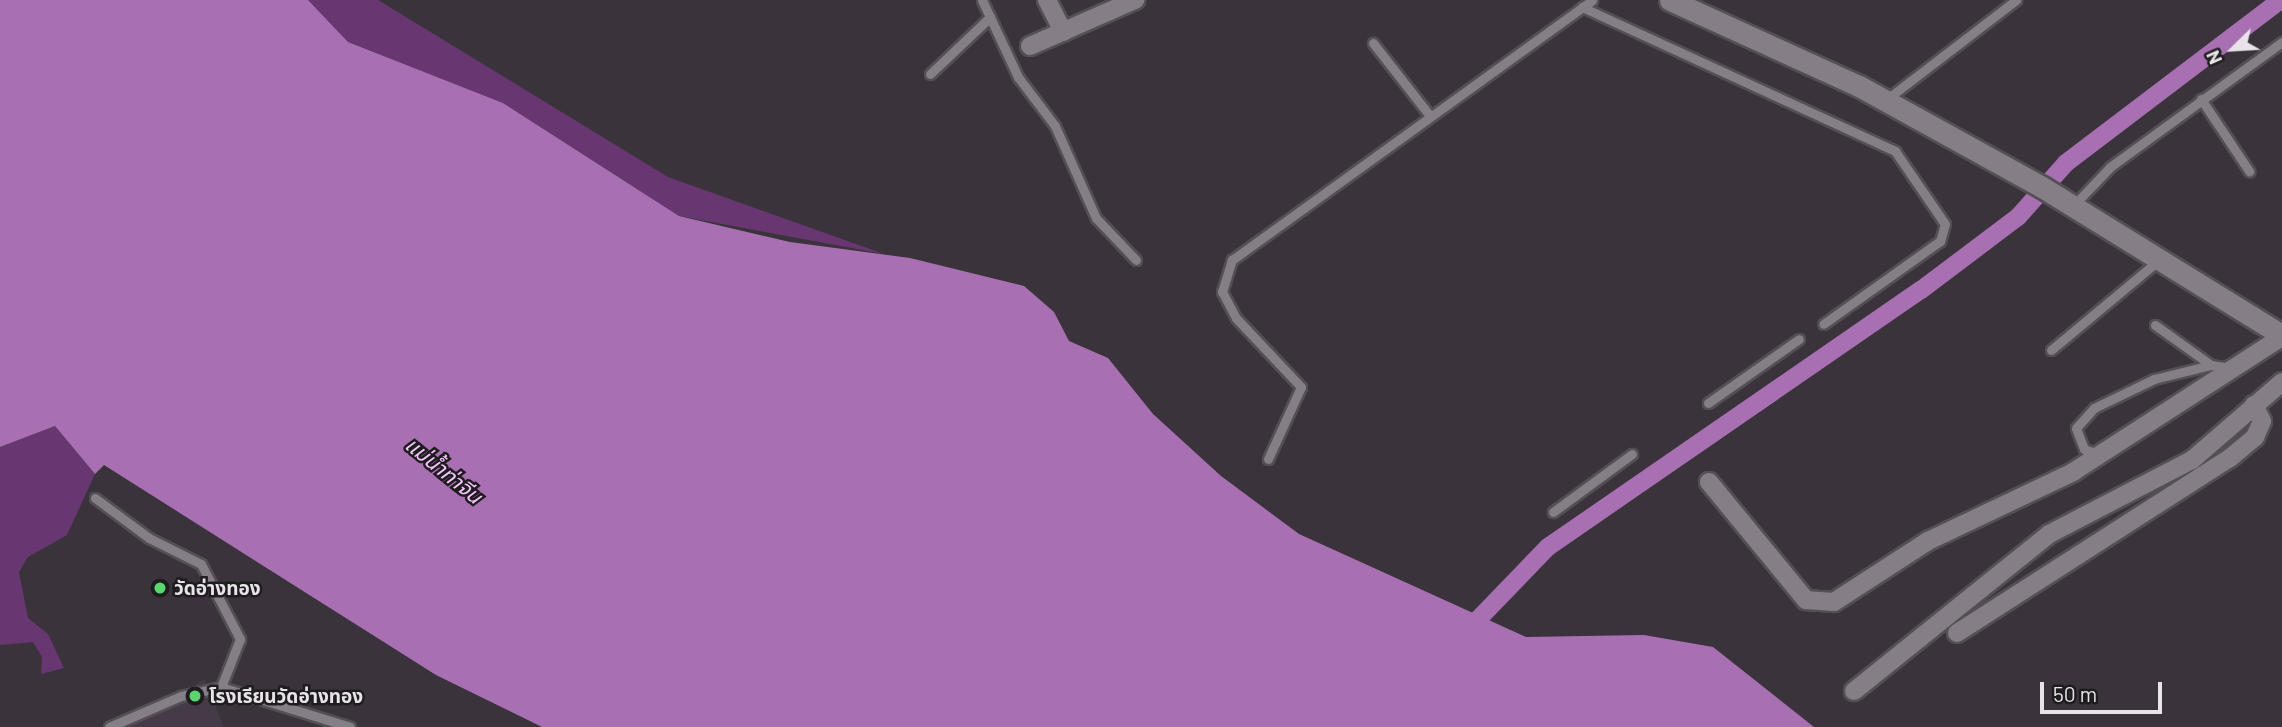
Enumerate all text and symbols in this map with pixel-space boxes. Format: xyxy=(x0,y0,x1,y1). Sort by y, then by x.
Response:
north arrow xyxy=(2198,14,2268,84)
text: N xyxy=(2200,47,2226,68)
water label: แม่น้ำท่าจีน xyxy=(400,431,488,509)
place label: วัดอ่างทอง xyxy=(174,577,261,599)
marker: วัดอ่างทอง xyxy=(152,580,168,596)
scale bar xyxy=(2044,668,2166,712)
text: 50 m xyxy=(2053,681,2097,706)
place label: โรงเรียนวัดอ่างทอง xyxy=(209,685,363,707)
marker: โรงเรียนวัดอ่างทอง xyxy=(187,688,203,704)

